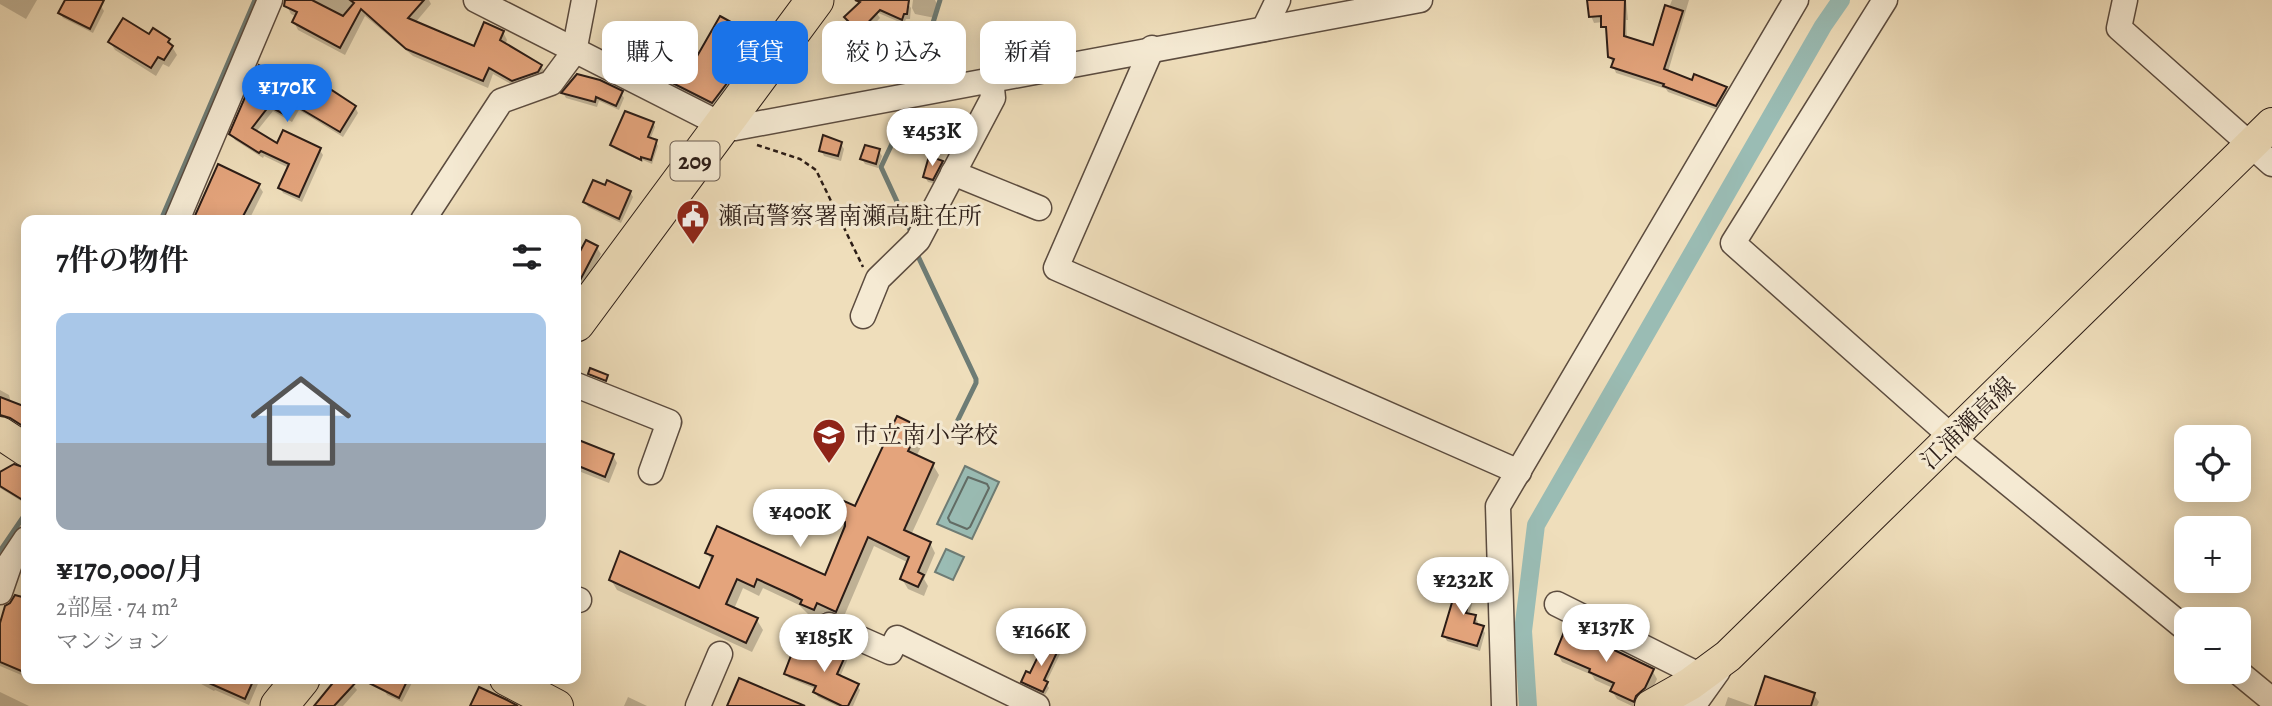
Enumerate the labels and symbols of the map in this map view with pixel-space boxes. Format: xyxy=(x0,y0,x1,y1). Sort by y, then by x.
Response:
pin: ¥170K xyxy=(238,64,336,124)
pin: ¥453K xyxy=(883,108,981,168)
road number: 209 xyxy=(670,142,720,180)
public building icon: 瀬高警察署南瀬高駐在所 xyxy=(674,197,712,246)
place label: 瀬高警察署南瀬高駐在所 xyxy=(718,200,982,232)
street label: 江浦瀬高線 xyxy=(1914,370,2022,476)
school or university icon: 市立南小学校 xyxy=(810,416,848,465)
place label: 市立南小学校 xyxy=(854,419,998,451)
pin: ¥400K xyxy=(751,490,849,549)
pin: ¥232K xyxy=(1414,558,1512,617)
pin: ¥137K xyxy=(1557,604,1655,664)
pin: ¥166K xyxy=(992,608,1090,668)
pin: ¥185K xyxy=(775,614,873,674)

